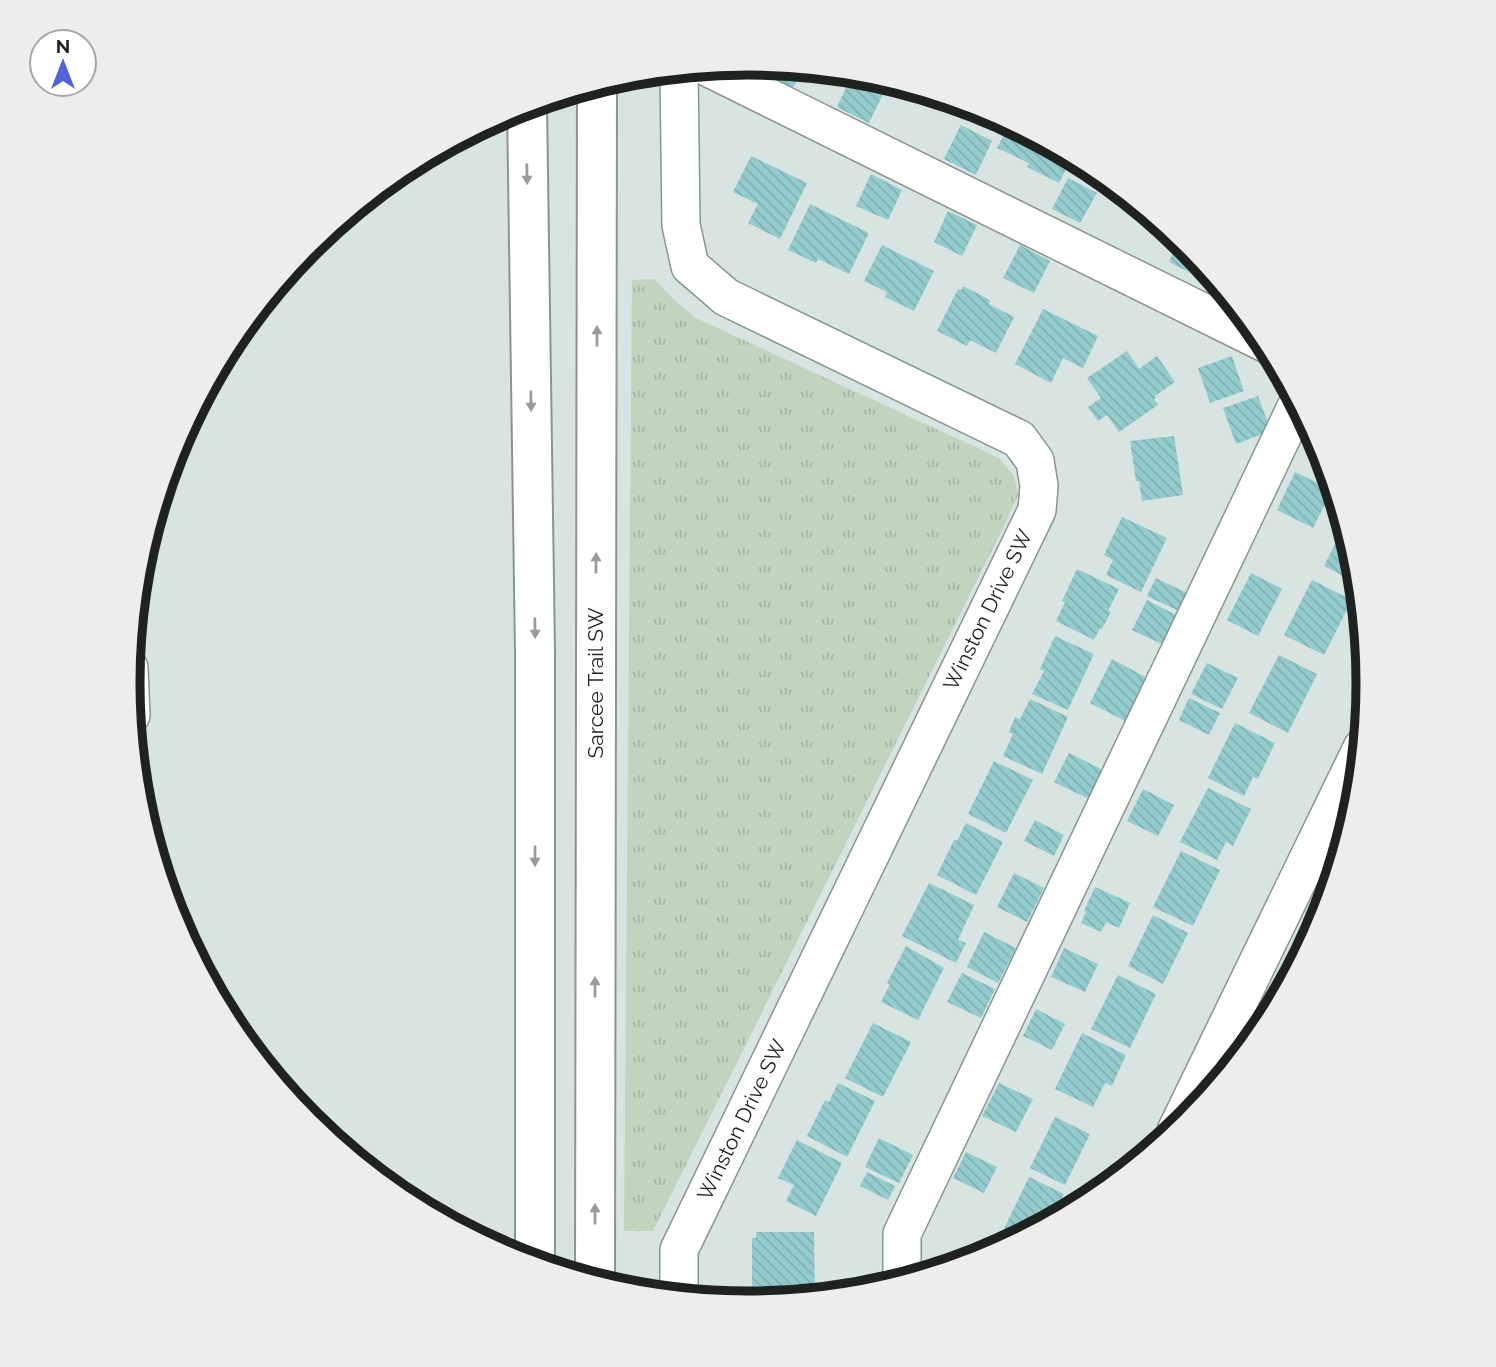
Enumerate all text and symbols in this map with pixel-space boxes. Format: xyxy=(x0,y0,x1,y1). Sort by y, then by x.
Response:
north arrow xyxy=(28,28,98,98)
text: N xyxy=(56,35,70,57)
one-way arrow xyxy=(521,163,533,185)
one-way arrow xyxy=(591,324,603,346)
one-way arrow xyxy=(525,390,537,412)
street label: Winston Drive SW xyxy=(938,525,1037,694)
one-way arrow xyxy=(590,552,602,574)
street label: Sarcee Trail SW xyxy=(583,607,608,759)
one-way arrow xyxy=(529,618,540,640)
one-way arrow xyxy=(529,845,541,867)
one-way arrow xyxy=(589,975,601,997)
street label: Winston Drive SW xyxy=(692,1035,791,1204)
one-way arrow xyxy=(589,1203,601,1225)

